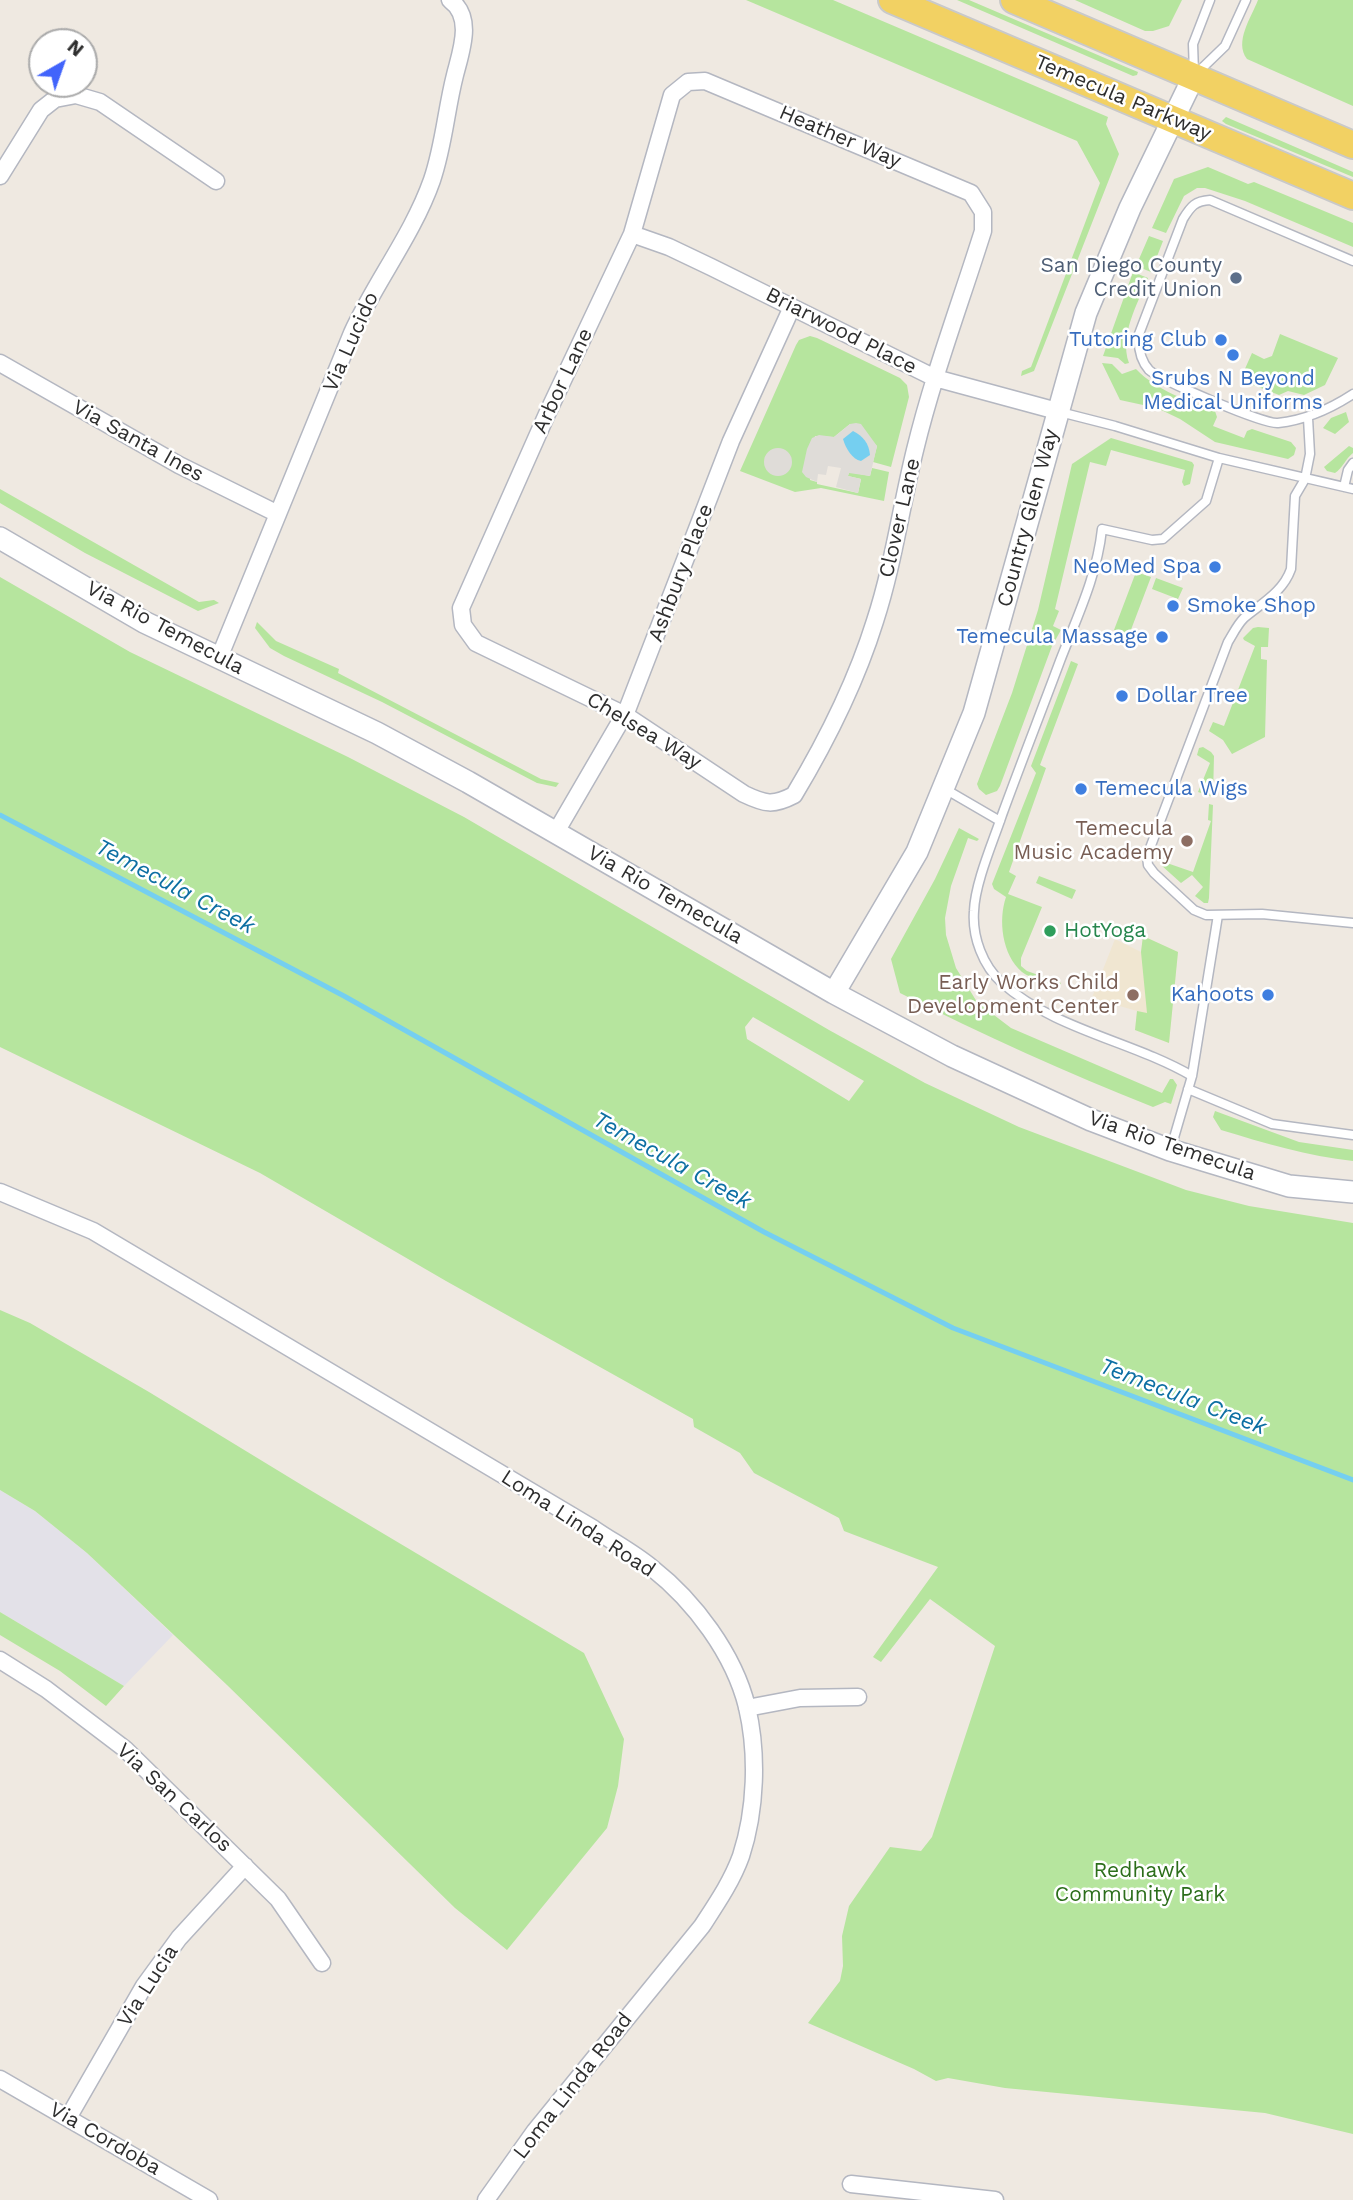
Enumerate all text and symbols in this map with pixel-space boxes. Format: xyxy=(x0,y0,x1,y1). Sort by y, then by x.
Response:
north arrow xyxy=(28,28,98,98)
text: N xyxy=(63,35,88,61)
street label: Temecula Parkway xyxy=(1031,49,1215,147)
street label: Heather Way xyxy=(775,100,905,174)
place label: San Diego County Credit Union xyxy=(1041,253,1222,303)
marker: San Diego County Credit Union xyxy=(1228,270,1244,286)
street label: Briarwood Place xyxy=(761,282,921,380)
street label: Via Lucido xyxy=(318,288,384,396)
street label: Arbor Lane xyxy=(528,324,598,438)
place label: Tutoring Club xyxy=(1069,327,1207,353)
marker: Tutoring Club xyxy=(1213,332,1229,348)
marker: Srubs N Beyond Medical Uniforms xyxy=(1225,347,1241,363)
place label: Srubs N Beyond Medical Uniforms xyxy=(1143,366,1323,416)
street label: Via Santa Ines xyxy=(68,394,208,488)
street label: Country Glen Way xyxy=(992,426,1064,610)
street label: Clover Lane xyxy=(874,456,926,580)
street label: Ashbury Place xyxy=(643,501,719,645)
place label: NeoMed Spa xyxy=(1073,554,1201,580)
marker: NeoMed Spa xyxy=(1207,559,1223,575)
street label: Via Rio Temecula xyxy=(82,576,248,680)
place label: Smoke Shop xyxy=(1187,593,1316,619)
marker: Smoke Shop xyxy=(1165,598,1181,614)
place label: Temecula Massage xyxy=(956,624,1148,650)
marker: Temecula Massage xyxy=(1154,629,1170,645)
place label: Dollar Tree xyxy=(1136,683,1248,709)
street label: Chelsea Way xyxy=(582,687,706,775)
marker: Dollar Tree xyxy=(1114,688,1130,704)
place label: Temecula Wigs xyxy=(1095,776,1248,802)
marker: Temecula Wigs xyxy=(1073,781,1089,797)
place label: Temecula Music Academy xyxy=(1014,816,1173,866)
water label: Temecula Creek xyxy=(91,833,259,941)
marker: Temecula Music Academy xyxy=(1179,833,1195,849)
street label: Via Rio Temecula xyxy=(583,840,747,950)
place label: HotYoga xyxy=(1064,918,1146,944)
marker: HotYoga xyxy=(1042,923,1058,939)
place label: Early Works Child Development Center xyxy=(907,970,1119,1020)
place label: Kahoots xyxy=(1171,982,1254,1008)
marker: Early Works Child Development Center xyxy=(1125,987,1141,1003)
marker: Kahoots xyxy=(1260,987,1276,1003)
water label: Temecula Creek xyxy=(588,1106,756,1216)
street label: Via Rio Temecula xyxy=(1085,1106,1259,1186)
water label: Temecula Creek xyxy=(1096,1352,1270,1442)
street label: Loma Linda Road xyxy=(496,1465,660,1583)
street label: Via San Carlos xyxy=(111,1738,237,1858)
park label: Redhawk Community Park xyxy=(1055,1858,1225,1908)
street label: Via Lucia xyxy=(112,1940,184,2032)
street label: Loma Linda Road xyxy=(508,2008,638,2164)
street label: Via Cordoba xyxy=(45,2097,165,2181)

